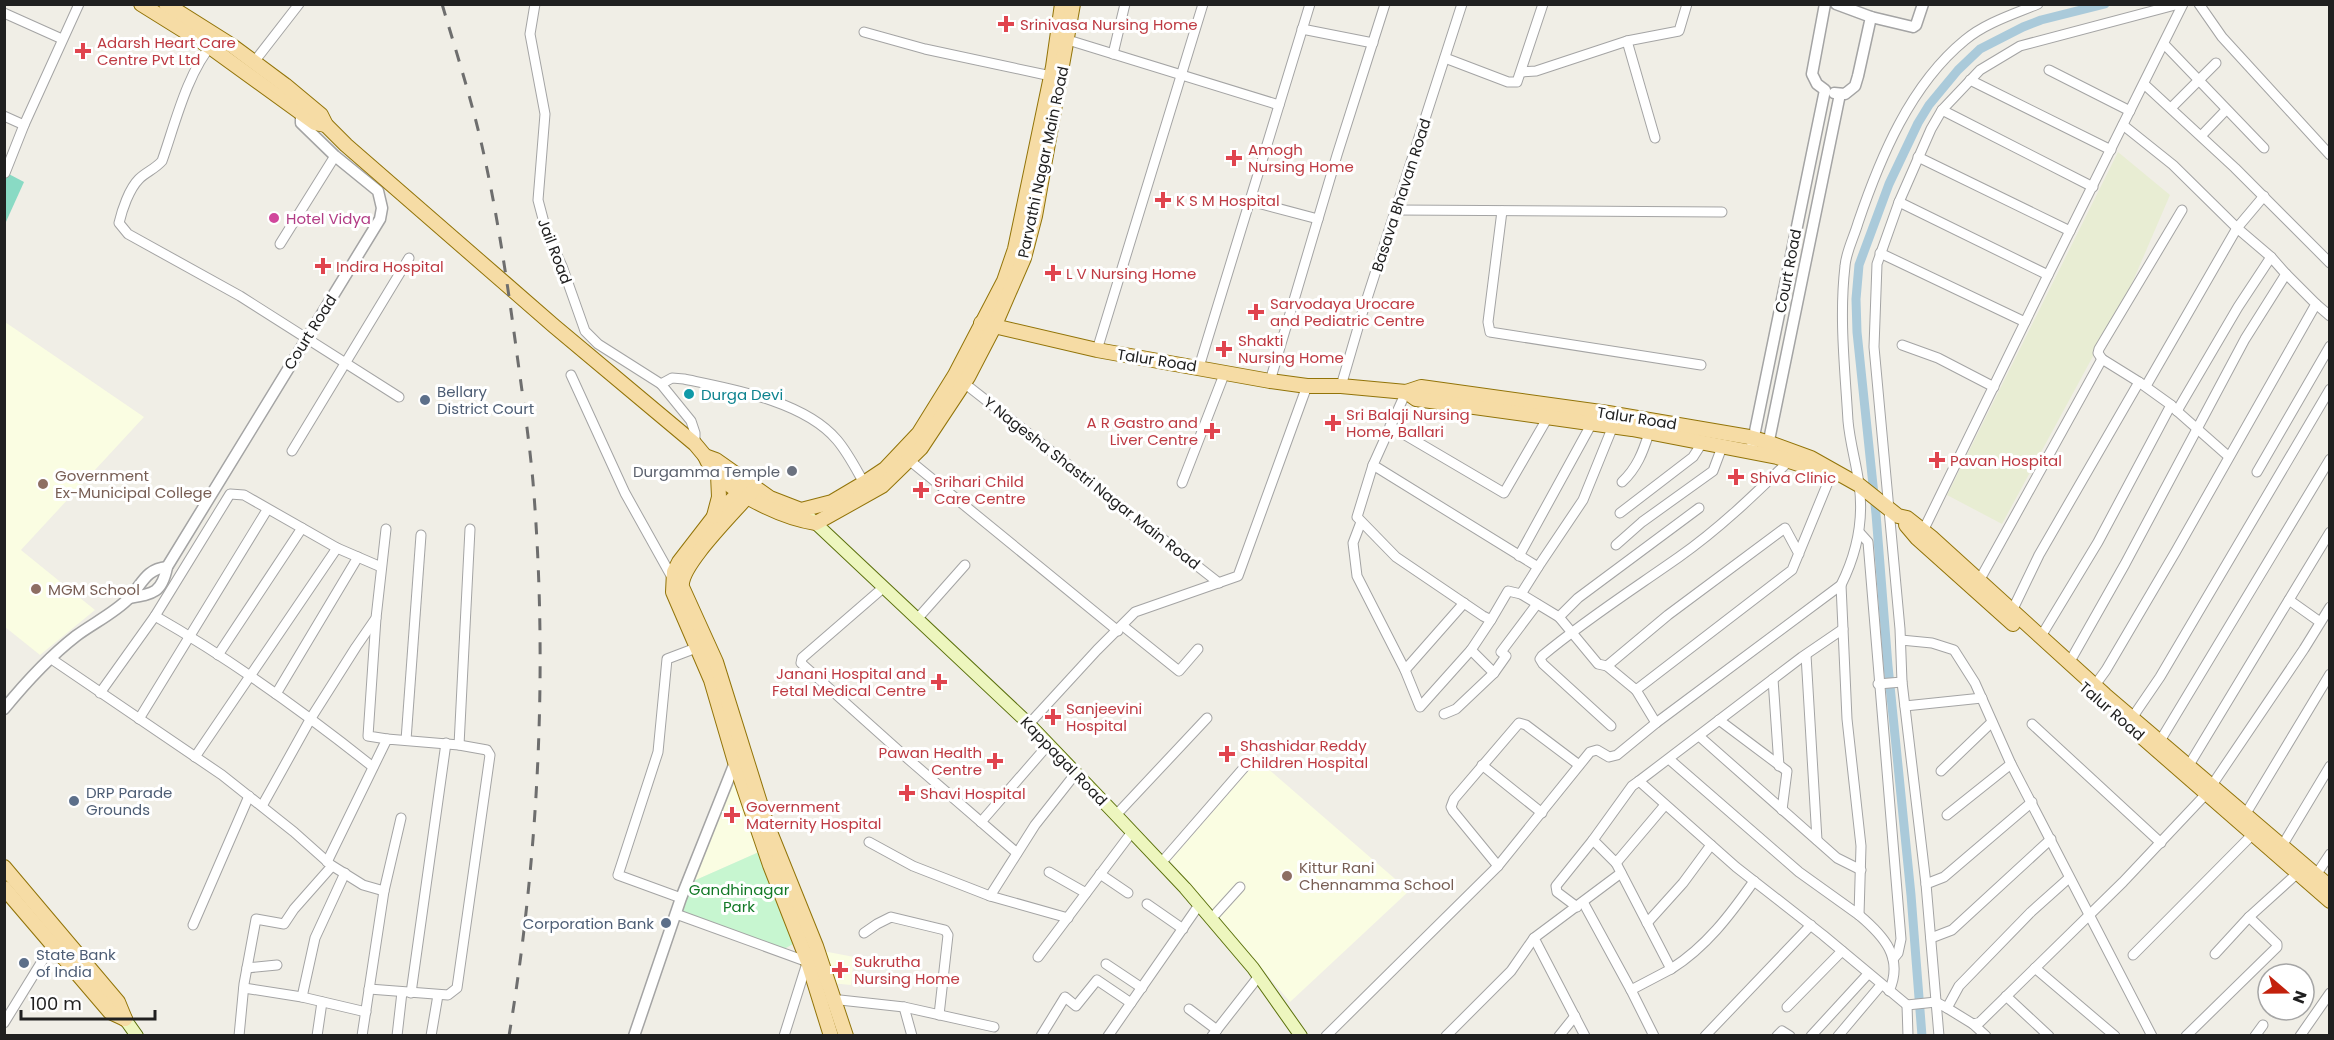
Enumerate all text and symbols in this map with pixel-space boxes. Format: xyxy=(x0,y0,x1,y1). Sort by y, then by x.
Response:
place label: Srinivasa Nursing Home xyxy=(1020,14,1198,35)
marker: Srinivasa Nursing Home xyxy=(997,15,1015,33)
place label: Adarsh Heart Care Centre Pvt Ltd xyxy=(97,32,236,70)
marker: Adarsh Heart Care Centre Pvt Ltd xyxy=(74,42,92,60)
street label: Parvathi Nagar Main Road xyxy=(1012,64,1074,260)
street label: Basava Bhavan Road xyxy=(1366,116,1436,274)
place label: Amogh Nursing Home xyxy=(1248,139,1354,177)
marker: Amogh Nursing Home xyxy=(1225,149,1243,167)
place label: K S M Hospital xyxy=(1176,190,1280,211)
marker: K S M Hospital xyxy=(1154,191,1172,209)
place label: Hotel Vidya xyxy=(286,208,371,229)
marker: Hotel Vidya xyxy=(267,211,281,225)
street label: Jail Road xyxy=(533,215,577,287)
street label: Court Road xyxy=(1770,227,1806,315)
place label: Indira Hospital xyxy=(336,256,444,277)
marker: Indira Hospital xyxy=(314,257,332,275)
place label: L V Nursing Home xyxy=(1066,263,1196,284)
marker: L V Nursing Home xyxy=(1044,264,1062,282)
street label: Court Road xyxy=(279,290,341,374)
place label: Sarvodaya Urocare and Pediatric Centre xyxy=(1270,293,1425,331)
marker: Sarvodaya Urocare and Pediatric Centre xyxy=(1247,303,1265,321)
place label: Shakti Nursing Home xyxy=(1238,330,1344,368)
marker: Shakti Nursing Home xyxy=(1215,340,1233,358)
street label: Talur Road xyxy=(1116,343,1198,377)
place label: Bellary District Court xyxy=(437,381,534,419)
place label: Durga Devi xyxy=(701,384,783,405)
marker: Durga Devi xyxy=(682,387,696,401)
street label: Y Nagesha Shastri Nagar Main Road xyxy=(979,392,1205,574)
marker: Bellary District Court xyxy=(418,393,432,407)
street label: Talur Road xyxy=(1596,401,1678,435)
place label: Sri Balaji Nursing Home, Ballari xyxy=(1346,404,1470,442)
place label: A R Gastro and Liver Centre xyxy=(1087,412,1198,450)
marker: Sri Balaji Nursing Home, Ballari xyxy=(1324,414,1342,432)
marker: A R Gastro and Liver Centre xyxy=(1203,422,1221,440)
place label: Pavan Hospital xyxy=(1950,450,2062,471)
marker: Pavan Hospital xyxy=(1928,451,1946,469)
place label: Durgamma Temple xyxy=(633,461,780,482)
marker: Durgamma Temple xyxy=(785,464,799,478)
place label: Government Ex-Municipal College xyxy=(55,465,212,503)
place label: Shiva Clinic xyxy=(1750,467,1836,488)
marker: Shiva Clinic xyxy=(1727,468,1745,486)
place label: Srihari Child Care Centre xyxy=(934,471,1025,509)
marker: Government Ex-Municipal College xyxy=(36,477,50,491)
marker: Srihari Child Care Centre xyxy=(912,481,930,499)
place label: MGM School xyxy=(48,579,140,600)
marker: MGM School xyxy=(29,582,43,596)
place label: Janani Hospital and Fetal Medical Centre xyxy=(772,663,926,701)
marker: Janani Hospital and Fetal Medical Centre xyxy=(930,673,948,691)
street label: Talur Road xyxy=(2075,677,2149,745)
place label: Sanjeevini Hospital xyxy=(1066,698,1142,736)
marker: Sanjeevini Hospital xyxy=(1044,708,1062,726)
street label: Kappagal Road xyxy=(1016,712,1112,810)
place label: Shashidar Reddy Children Hospital xyxy=(1240,735,1368,773)
place label: Pawan Health Centre xyxy=(879,742,982,780)
marker: Shashidar Reddy Children Hospital xyxy=(1218,745,1236,763)
marker: Pawan Health Centre xyxy=(986,752,1004,770)
place label: DRP Parade Grounds xyxy=(86,782,172,820)
place label: Shavi Hospital xyxy=(920,783,1026,804)
marker: Shavi Hospital xyxy=(898,784,916,802)
marker: DRP Parade Grounds xyxy=(67,794,81,808)
place label: Government Maternity Hospital xyxy=(746,796,882,834)
marker: Government Maternity Hospital xyxy=(723,806,741,824)
place label: Kittur Rani Chennamma School xyxy=(1299,857,1454,895)
marker: Kittur Rani Chennamma School xyxy=(1280,869,1294,883)
park label: Gandhinagar Park xyxy=(689,879,790,917)
place label: Corporation Bank xyxy=(523,913,654,934)
marker: Corporation Bank xyxy=(659,916,673,930)
place label: State Bank of India xyxy=(36,944,116,982)
place label: Sukrutha Nursing Home xyxy=(854,951,960,989)
marker: State Bank of India xyxy=(17,956,31,970)
marker: Sukrutha Nursing Home xyxy=(831,961,849,979)
north arrow xyxy=(2256,962,2316,1022)
scale bar xyxy=(21,983,154,1021)
text: N xyxy=(2287,987,2312,1007)
text: 100 m xyxy=(30,991,82,1016)

